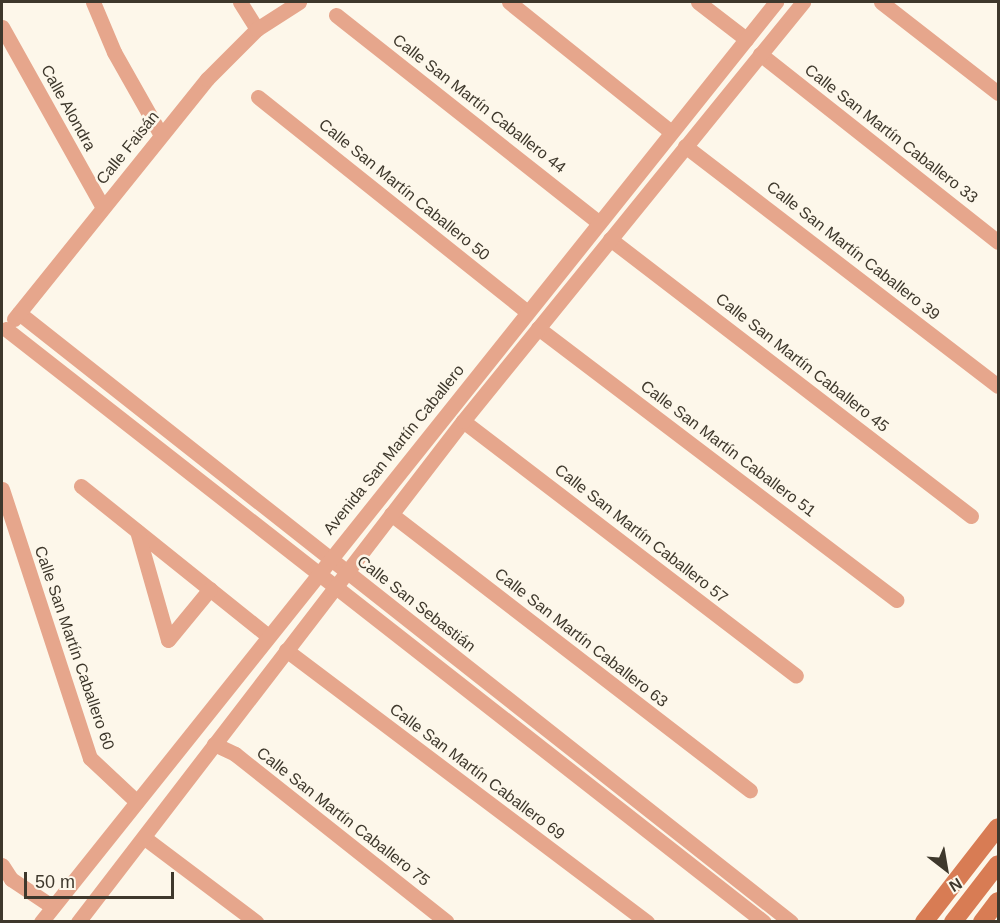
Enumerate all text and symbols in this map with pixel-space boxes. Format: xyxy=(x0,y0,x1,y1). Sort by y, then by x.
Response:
street label: Calle San Martín Caballero 44 xyxy=(389,30,569,178)
street label: Calle San Martín Caballero 33 xyxy=(801,60,981,208)
street label: Calle Alondra xyxy=(36,61,100,155)
street label: Calle Faisán xyxy=(93,107,163,189)
street label: Calle San Martín Caballero 50 xyxy=(315,115,493,265)
street label: Calle San Martín Caballero 39 xyxy=(763,177,943,325)
street label: Calle San Martín Caballero 45 xyxy=(712,289,892,437)
street label: Avenida San Martín Caballero xyxy=(319,361,469,539)
street label: Calle San Martín Caballero 51 xyxy=(637,377,819,521)
street label: Calle San Martín Caballero 57 xyxy=(551,460,731,608)
street label: Calle San Martín Caballero 60 xyxy=(30,544,118,752)
street label: Calle San Sebastián xyxy=(353,552,479,656)
street label: Calle San Martín Caballero 63 xyxy=(491,564,671,712)
street label: Calle San Martín Caballero 69 xyxy=(386,700,568,844)
street label: Calle San Martín Caballero 75 xyxy=(253,743,433,891)
north arrow xyxy=(916,839,976,899)
scale bar xyxy=(27,860,177,898)
text: 50 m xyxy=(35,872,75,892)
text: N xyxy=(946,875,965,895)

